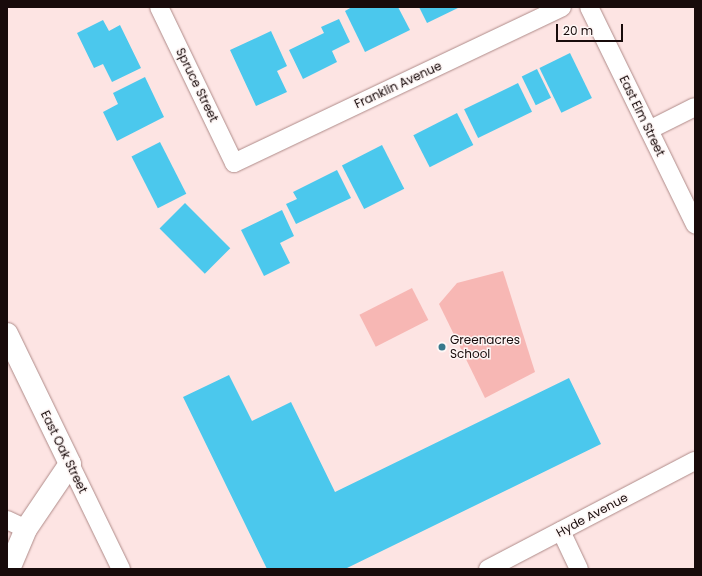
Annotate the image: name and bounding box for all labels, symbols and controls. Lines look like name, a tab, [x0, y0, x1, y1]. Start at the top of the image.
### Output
scale bar	[558, 16, 625, 42]
text: 20 m	[563, 22, 593, 39]
street label: Spruce Street	[173, 46, 221, 124]
street label: Franklin Avenue	[352, 59, 444, 111]
street label: East Elm Street	[616, 73, 668, 159]
place label: Greenacres School	[450, 333, 520, 361]
marker: Greenacres School	[437, 342, 447, 352]
street label: East Oak Street	[38, 408, 90, 496]
street label: Hyde Avenue	[554, 490, 630, 540]

